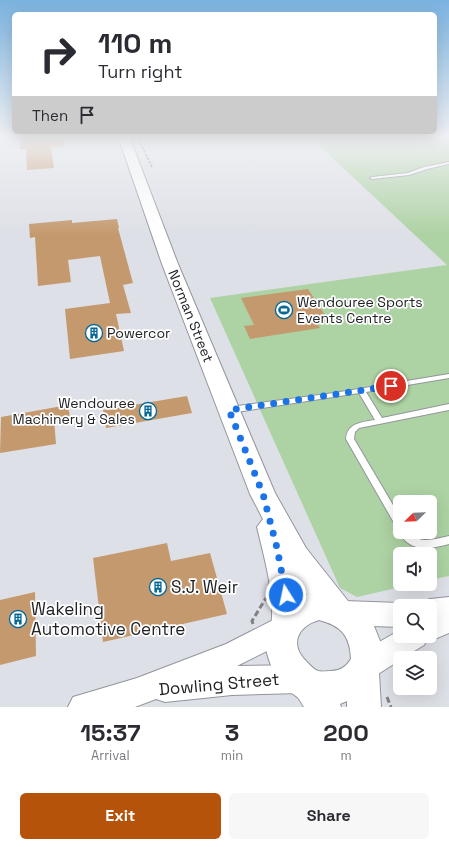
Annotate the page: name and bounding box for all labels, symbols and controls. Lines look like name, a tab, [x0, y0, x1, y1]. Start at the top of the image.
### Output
text: 110 m	[98, 25, 172, 61]
icon: right	[32, 28, 84, 80]
text: Turn right	[98, 60, 182, 83]
icon: arrive	[76, 104, 98, 126]
text: Then	[32, 106, 68, 125]
street label: Norman Street	[164, 267, 218, 365]
place label: Wendouree Sports Events Centre	[297, 293, 423, 327]
sports icon: Wendouree Sports Events Centre	[274, 300, 294, 320]
building icon: Powercor	[84, 323, 104, 343]
place label: Powercor	[107, 324, 170, 342]
pin	[374, 369, 408, 403]
icon: arrive	[380, 375, 402, 397]
place label: Wendouree Machinery & Sales	[13, 394, 135, 428]
building icon: Wendouree Machinery & Sales	[138, 401, 158, 421]
north arrow	[393, 495, 437, 539]
map controls	[393, 495, 437, 695]
button: sound	[393, 547, 437, 591]
position arrow	[265, 574, 307, 616]
place label: S.J. Weir	[171, 576, 238, 598]
building icon: S.J. Weir	[148, 577, 168, 597]
place label: Wakeling Automotive Centre	[31, 598, 185, 640]
button: search	[393, 599, 437, 643]
building icon: Wakeling Automotive Centre	[8, 609, 28, 629]
button: layers	[393, 651, 437, 695]
street label: Dowling Street	[158, 668, 281, 700]
text: 15:37	[80, 717, 141, 748]
text: 3	[225, 717, 239, 748]
text: 200	[323, 717, 369, 748]
text: Arrival	[91, 747, 130, 764]
text: min	[221, 747, 243, 764]
text: m	[340, 747, 352, 764]
button: Exit	[20, 793, 221, 839]
button: Share	[229, 793, 429, 839]

